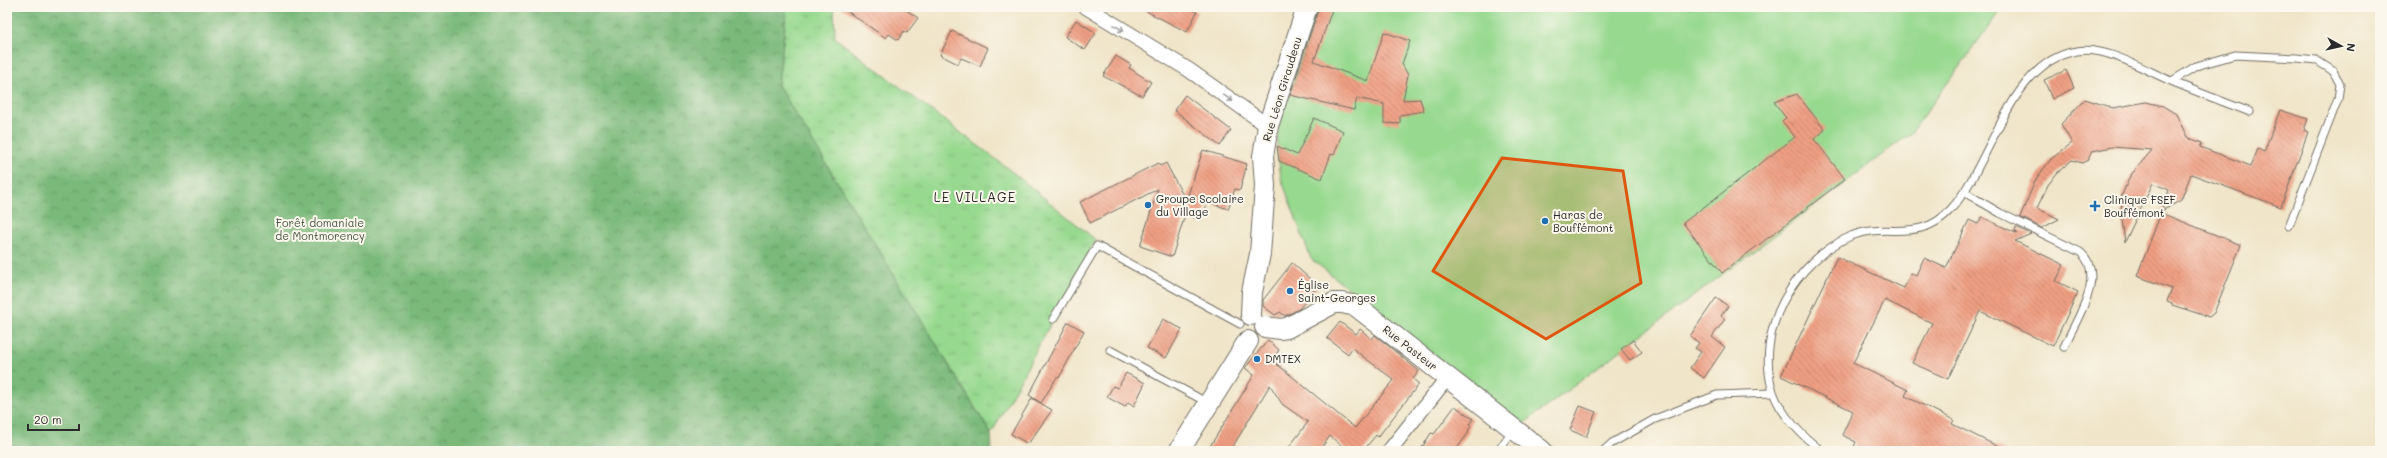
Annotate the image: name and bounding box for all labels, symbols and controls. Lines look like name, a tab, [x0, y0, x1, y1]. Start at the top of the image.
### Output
one-way arrow	[1113, 24, 1125, 32]
north arrow	[2321, 26, 2361, 66]
street label: Rue Léon Giraudeau	[1258, 35, 1305, 143]
text: N	[2343, 42, 2359, 53]
one-way arrow	[1222, 94, 1233, 102]
district label: LE VILLAGE	[934, 188, 1016, 205]
place label: Groupe Scolaire du Village	[1156, 191, 1244, 219]
place label: Clinique FSEF Bouffémont	[2104, 192, 2176, 220]
marker: Groupe Scolaire du Village	[1143, 200, 1153, 210]
marker: Clinique FSEF Bouffémont	[2089, 200, 2101, 212]
place label: Haras de Bouffémont	[1553, 207, 1614, 235]
park label: Forêt domaniale de Montmorency	[275, 215, 365, 243]
marker: Haras de Bouffémont	[1540, 216, 1550, 226]
place label: Église Saint-Georges	[1298, 277, 1376, 305]
marker: Église Saint-Georges	[1285, 286, 1295, 296]
street label: Rue Pasteur	[1380, 322, 1441, 374]
place label: DMTEX	[1265, 351, 1301, 366]
marker: DMTEX	[1252, 354, 1262, 364]
scale bar	[28, 406, 79, 432]
text: 20 m	[34, 411, 62, 427]

